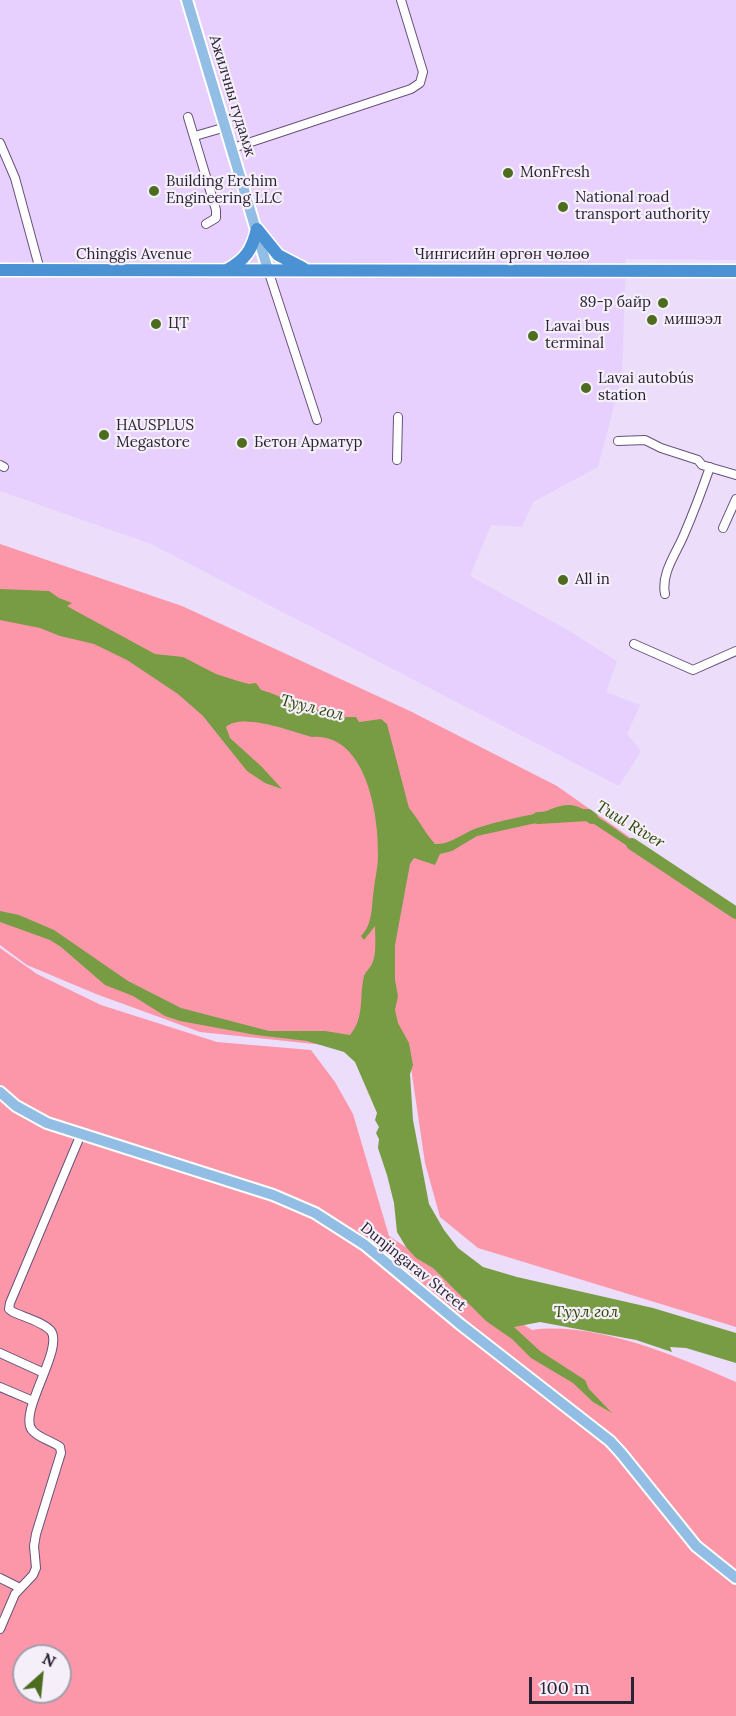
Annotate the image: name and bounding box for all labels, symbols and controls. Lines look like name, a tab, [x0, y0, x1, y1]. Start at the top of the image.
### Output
street label: Ажилчны гудамж	[205, 33, 259, 159]
place label: MonFresh	[520, 164, 590, 182]
marker: MonFresh	[501, 166, 515, 180]
place label: Building Erchim Engineering LLC	[166, 173, 282, 208]
marker: Building Erchim Engineering LLC	[147, 184, 161, 198]
place label: National road transport authority	[575, 189, 710, 224]
marker: National road transport authority	[556, 200, 570, 214]
street label: Chinggis Avenue	[76, 246, 192, 264]
street label: Чингисийн өргөн чөлөө	[414, 246, 590, 264]
place label: 89-р байр	[580, 294, 651, 312]
marker: 89-р байр	[656, 296, 670, 310]
place label: мишээл	[664, 311, 722, 329]
marker: мишээл	[645, 313, 659, 327]
place label: ЦТ	[168, 315, 189, 333]
marker: ЦТ	[149, 317, 163, 331]
place label: Lavai bus terminal	[545, 318, 610, 353]
marker: Lavai bus terminal	[526, 329, 540, 343]
place label: Lavai autobús station	[598, 370, 694, 405]
marker: Lavai autobús station	[579, 381, 593, 395]
place label: HAUSPLUS Megastore	[116, 417, 194, 452]
marker: HAUSPLUS Megastore	[97, 428, 111, 442]
place label: Бетон Арматур	[254, 434, 362, 452]
marker: Бетон Арматур	[235, 436, 249, 450]
place label: All in	[575, 571, 610, 589]
marker: All in	[556, 573, 570, 587]
water label: Туул гол	[278, 691, 346, 725]
water label: Tuul River	[592, 797, 668, 853]
street label: Dunjingarav Street	[357, 1219, 469, 1315]
water label: Туул гол	[554, 1302, 618, 1322]
north arrow	[12, 1644, 72, 1704]
text: N	[39, 1648, 59, 1671]
scale bar	[532, 1665, 637, 1703]
text: 100 m	[540, 1676, 590, 1699]

